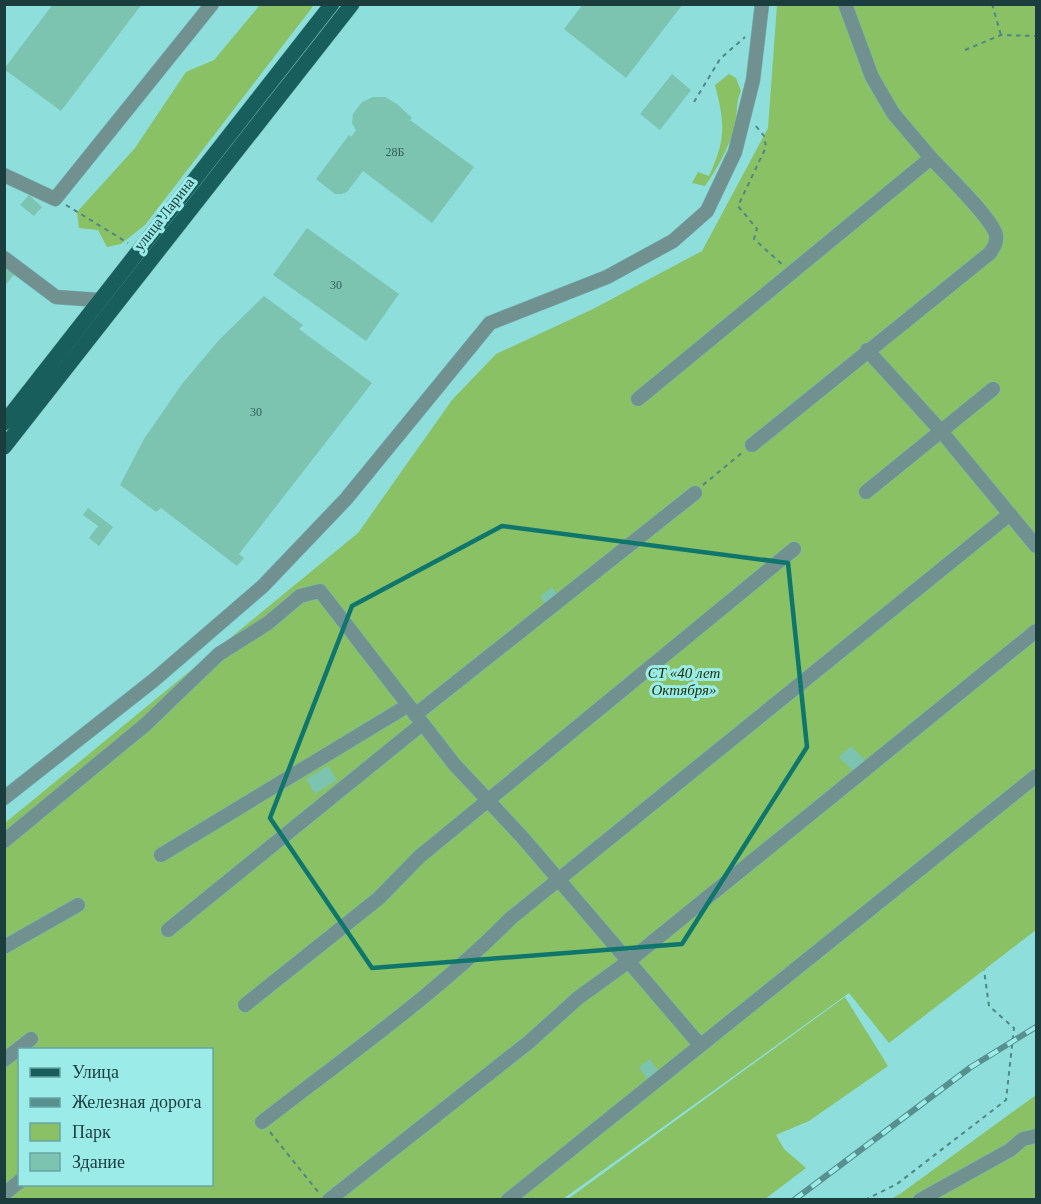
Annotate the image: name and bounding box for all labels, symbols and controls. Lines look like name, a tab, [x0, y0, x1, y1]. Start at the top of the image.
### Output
house number: 28Б	[386, 145, 405, 159]
street label: улица Ларина	[131, 174, 198, 254]
house number: 30	[330, 278, 342, 292]
house number: 30	[250, 405, 262, 419]
park label: СТ «40 лет Октября»	[648, 665, 720, 698]
legend	[18, 1048, 213, 1186]
text: Улица	[72, 1062, 119, 1082]
text: Железная дорога	[72, 1092, 201, 1112]
text: Парк	[72, 1122, 111, 1142]
text: Здание	[72, 1152, 125, 1172]

